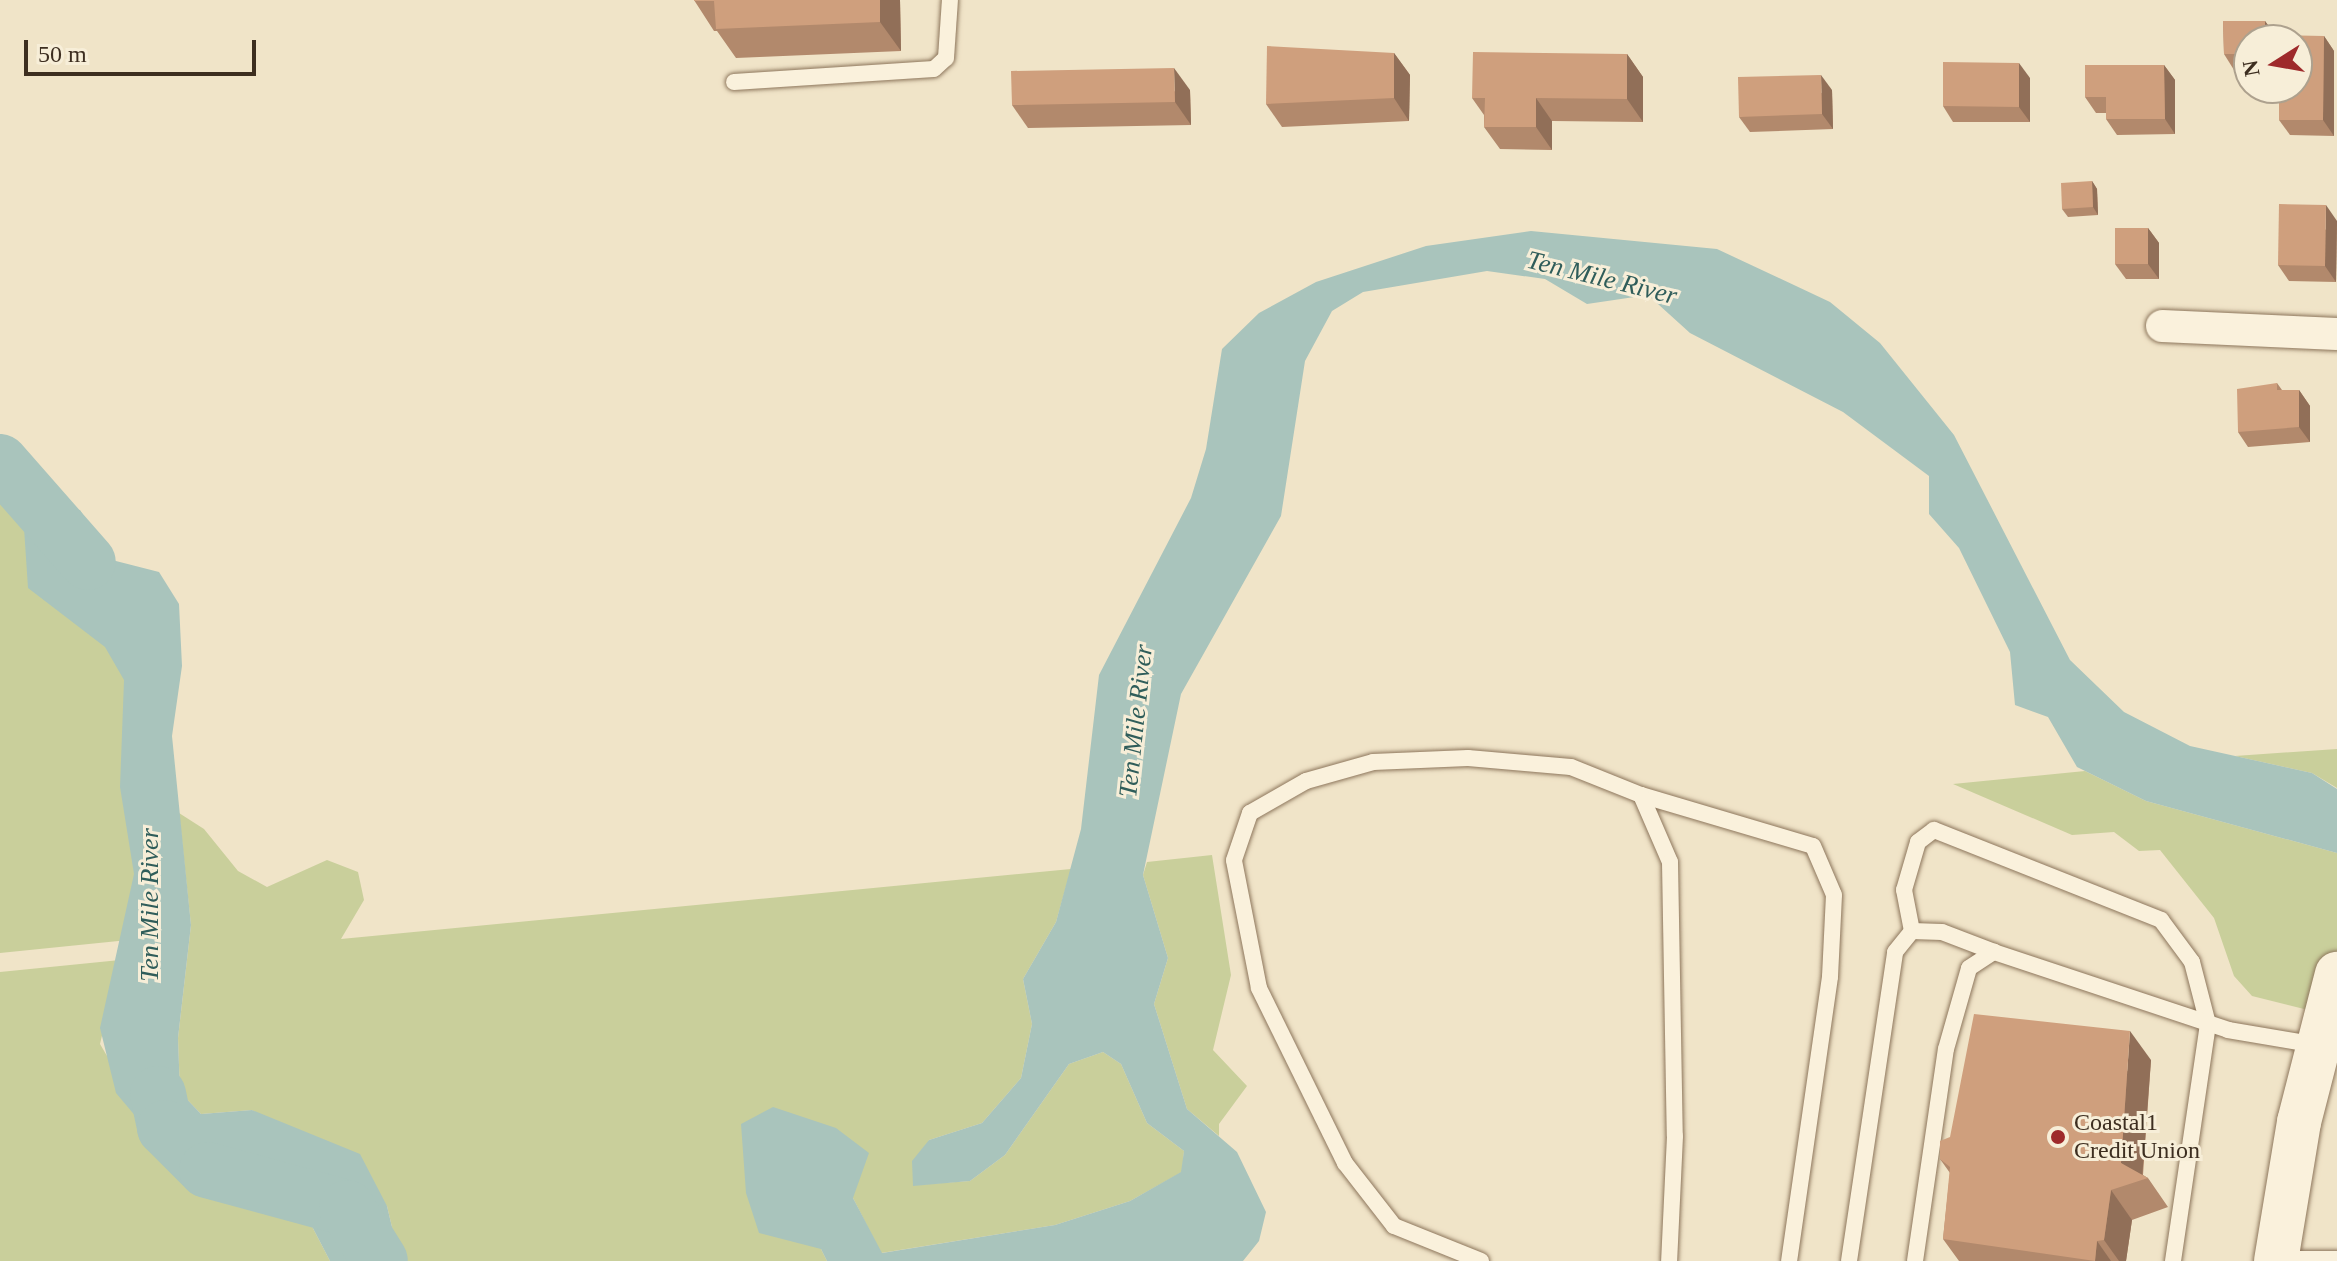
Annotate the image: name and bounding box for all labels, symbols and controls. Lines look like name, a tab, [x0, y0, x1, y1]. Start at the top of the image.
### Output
scale bar	[28, 24, 260, 74]
north arrow	[2233, 24, 2313, 104]
text: 50 m	[38, 41, 87, 67]
text: N	[2237, 58, 2265, 78]
water label: Ten Mile River	[1524, 244, 1680, 312]
water label: Ten Mile River	[1112, 643, 1160, 799]
water label: Ten Mile River	[134, 828, 166, 982]
place label: Coastal1 Credit Union	[2074, 1109, 2200, 1165]
marker: Coastal1 Credit Union	[2049, 1128, 2067, 1146]

